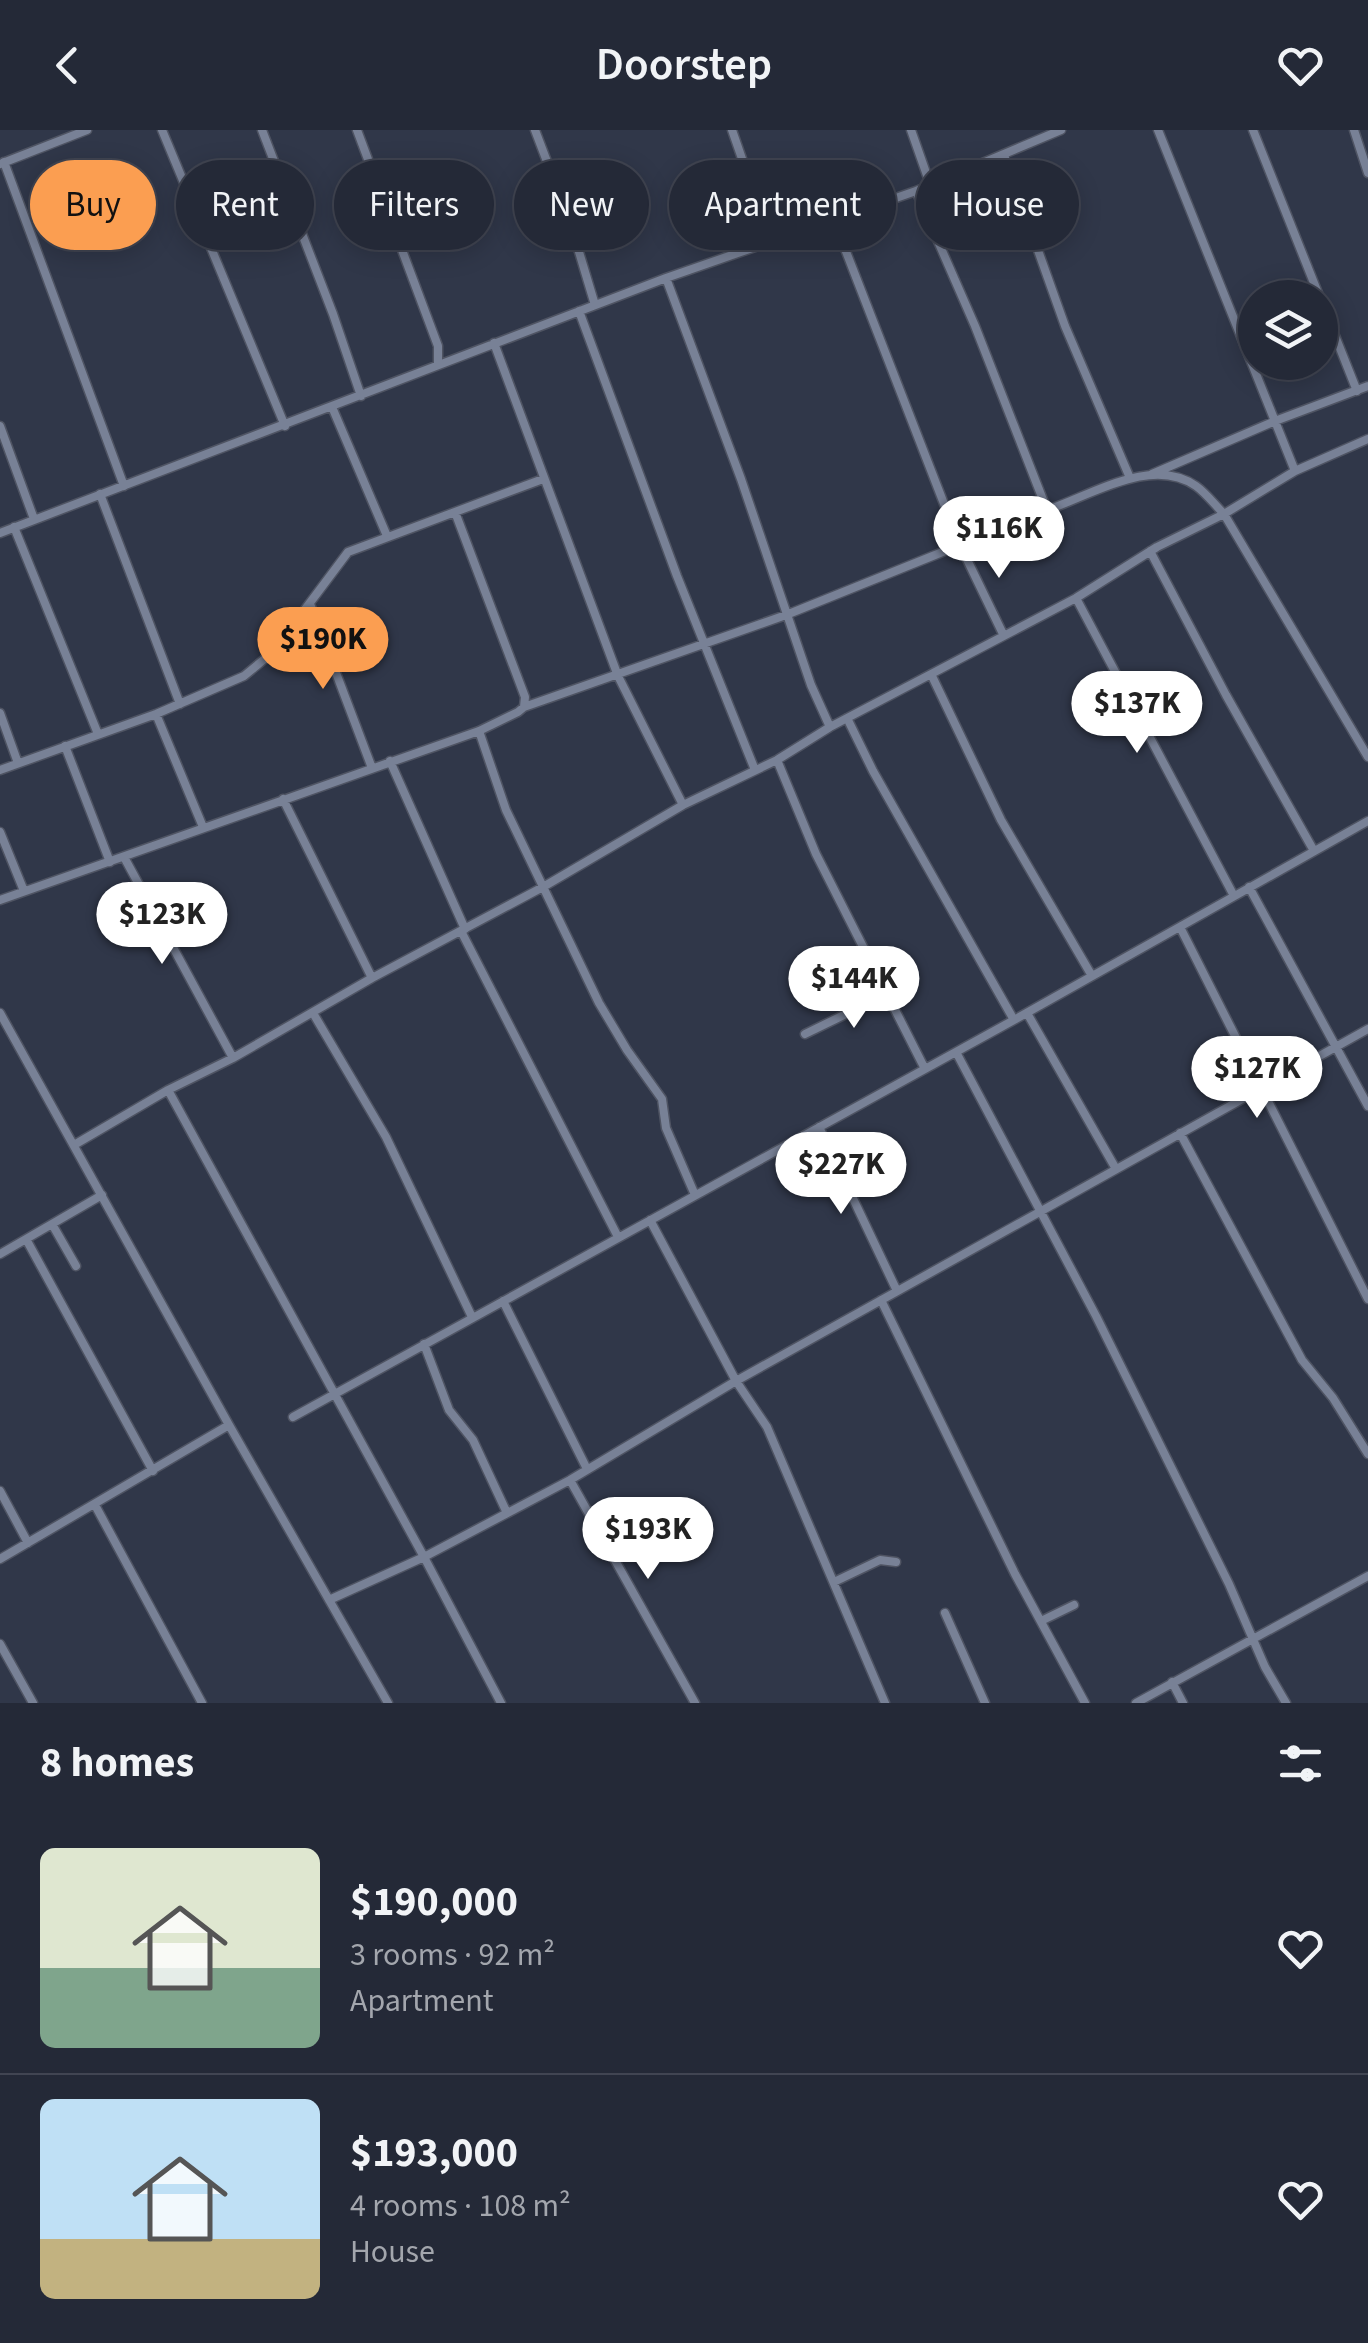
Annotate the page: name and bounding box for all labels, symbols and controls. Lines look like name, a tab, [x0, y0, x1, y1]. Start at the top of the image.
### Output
text: Doorstep	[596, 33, 772, 97]
icon: back	[40, 38, 95, 93]
icon: heart	[1273, 38, 1328, 93]
chip: Buy	[30, 160, 156, 250]
chip: Rent	[176, 160, 314, 250]
chip: Filters	[334, 160, 494, 250]
chip: New	[514, 160, 649, 250]
chip: Apartment	[669, 160, 896, 250]
chip: House	[916, 160, 1079, 250]
map controls	[1238, 280, 1338, 380]
button: layers	[1238, 280, 1338, 380]
pin: $116K	[929, 496, 1069, 581]
text: $116K	[955, 505, 1043, 551]
pin: $190K	[253, 607, 393, 692]
text: $190K	[279, 616, 367, 662]
pin: $137K	[1067, 671, 1207, 756]
text: $137K	[1093, 680, 1181, 726]
pin: $123K	[92, 882, 232, 967]
text: $123K	[118, 891, 206, 937]
pin: $144K	[784, 946, 924, 1031]
text: $144K	[810, 955, 898, 1001]
pin: $127K	[1187, 1036, 1327, 1121]
text: $127K	[1213, 1045, 1301, 1091]
pin: $227K	[771, 1132, 911, 1217]
text: $227K	[797, 1141, 885, 1187]
pin: $193K	[578, 1497, 718, 1582]
text: $193K	[604, 1506, 692, 1552]
text: 8 homes	[40, 1733, 194, 1793]
icon: filters	[1273, 1736, 1328, 1791]
text: $190,000	[350, 1872, 518, 1932]
icon: home	[120, 1888, 240, 2008]
icon: heart	[1273, 1921, 1328, 1976]
text: 3 rooms · 92 m²	[350, 1932, 555, 1978]
text: Apartment	[350, 1978, 493, 2024]
text: $193,000	[350, 2123, 518, 2183]
icon: home	[120, 2139, 240, 2259]
icon: heart	[1273, 2172, 1328, 2227]
text: 4 rooms · 108 m²	[350, 2183, 571, 2229]
text: House	[350, 2229, 435, 2275]

